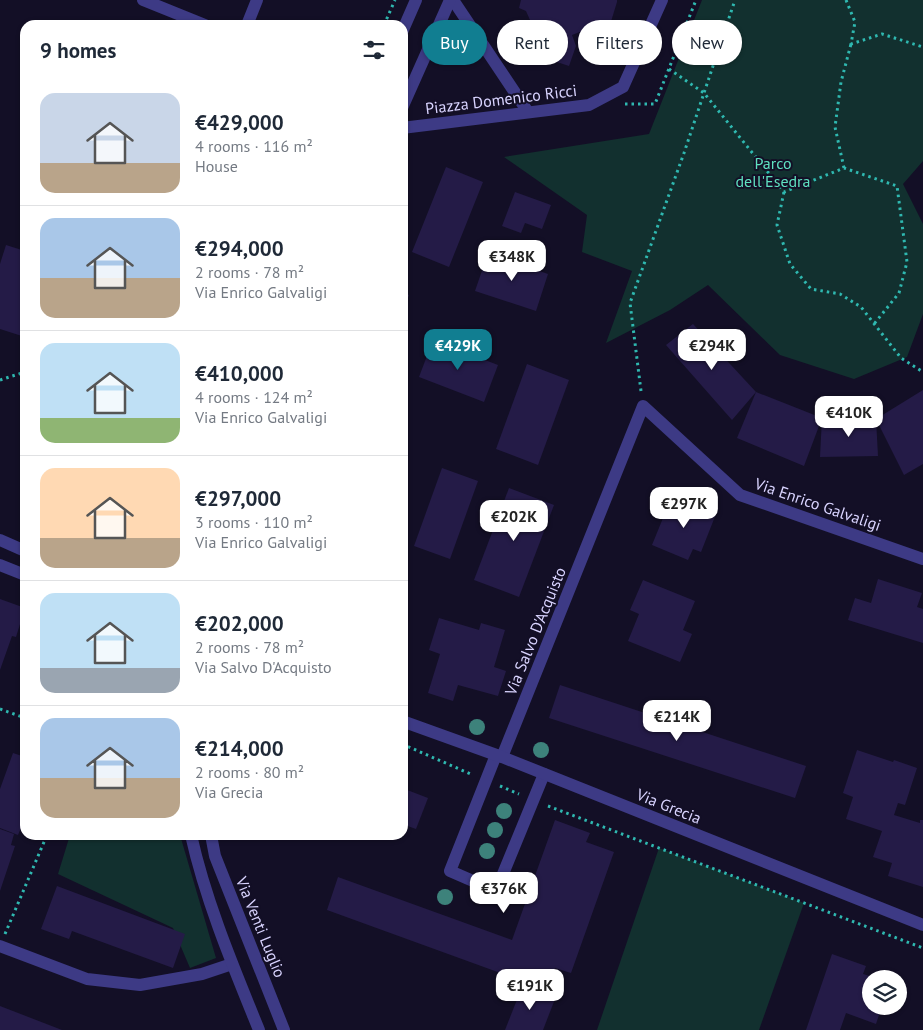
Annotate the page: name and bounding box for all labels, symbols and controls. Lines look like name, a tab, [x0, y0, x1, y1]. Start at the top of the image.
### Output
chip: Buy	[422, 20, 487, 65]
chip: Rent	[497, 20, 568, 65]
chip: Filters	[578, 20, 662, 65]
chip: New	[672, 20, 742, 65]
icon: filters	[360, 36, 388, 64]
text: 9 homes	[40, 37, 116, 64]
street label: Piazza Domenico Ricci	[424, 80, 578, 118]
text: €429,000	[195, 109, 284, 136]
icon: home	[80, 113, 140, 173]
text: 4 rooms · 116 m²	[195, 136, 313, 156]
park label: Parco dell'Esedra	[736, 153, 811, 191]
text: House	[195, 156, 238, 176]
text: €294,000	[195, 235, 284, 262]
icon: home	[80, 238, 140, 298]
pin: €348K	[477, 240, 547, 282]
text: €348K	[489, 246, 535, 266]
text: 2 rooms · 78 m²	[195, 262, 304, 282]
text: Via Enrico Galvaligi	[195, 282, 327, 302]
pin: €429K	[423, 328, 493, 371]
pin: €294K	[677, 328, 747, 371]
text: €429K	[435, 335, 481, 355]
text: €294K	[689, 335, 735, 355]
text: €410,000	[195, 360, 284, 387]
icon: home	[80, 363, 140, 423]
text: 4 rooms · 124 m²	[195, 387, 313, 407]
pin: €410K	[814, 396, 884, 438]
text: €410K	[826, 402, 872, 422]
text: Via Enrico Galvaligi	[195, 407, 327, 427]
street label: Via Enrico Galvaligi	[751, 473, 884, 535]
text: €297,000	[195, 485, 281, 512]
pin: €297K	[649, 486, 719, 529]
icon: home	[80, 488, 140, 548]
text: €297K	[661, 493, 707, 513]
pin: €202K	[479, 500, 549, 542]
text: €202K	[491, 506, 537, 526]
text: 3 rooms · 110 m²	[195, 512, 313, 532]
text: Via Enrico Galvaligi	[195, 532, 327, 552]
street label: Via Salvo D'Acquisto	[500, 564, 570, 699]
text: €202,000	[195, 610, 284, 637]
icon: home	[80, 613, 140, 673]
text: 2 rooms · 78 m²	[195, 637, 304, 657]
text: Via Salvo D'Acquisto	[195, 657, 332, 677]
pin: €214K	[642, 700, 712, 742]
text: €214K	[654, 706, 700, 726]
text: €214,000	[195, 735, 284, 762]
icon: home	[80, 738, 140, 798]
text: 2 rooms · 80 m²	[195, 762, 304, 782]
text: Via Grecia	[195, 782, 263, 802]
street label: Via Grecia	[633, 784, 704, 828]
pin: €376K	[469, 872, 539, 914]
street label: Via Venti Luglio	[231, 873, 290, 980]
text: €376K	[481, 878, 527, 898]
pin: €191K	[495, 968, 565, 1011]
map controls	[862, 970, 907, 1015]
button: layers	[862, 970, 907, 1015]
text: €191K	[507, 975, 553, 995]

